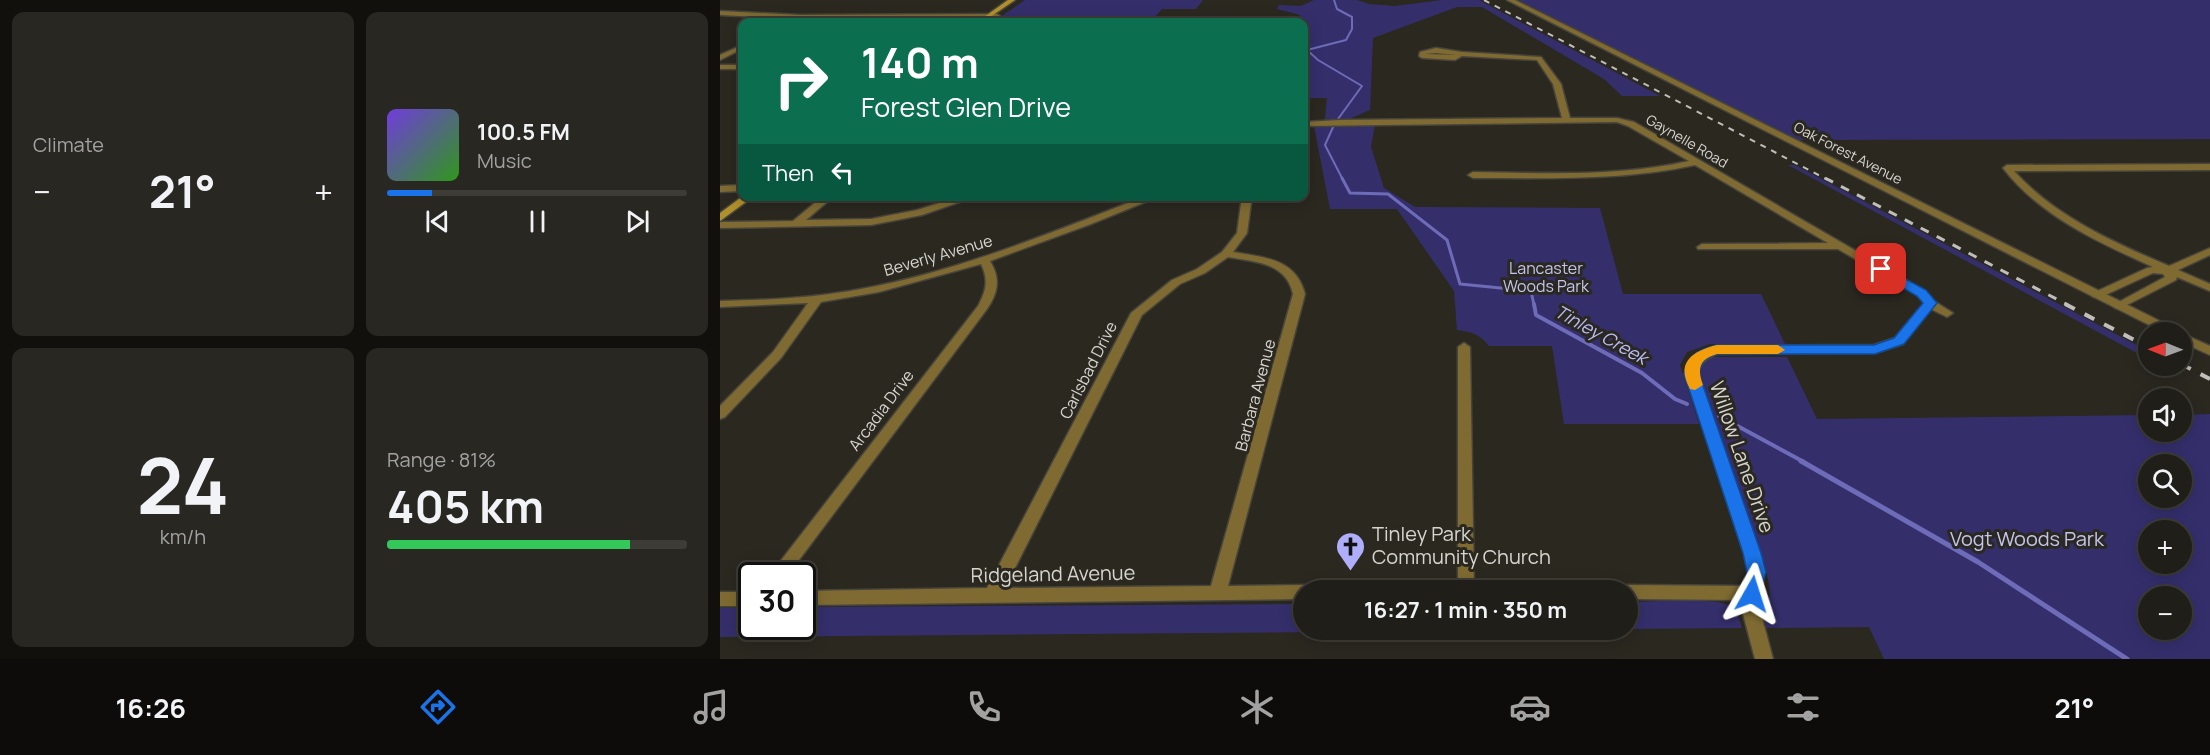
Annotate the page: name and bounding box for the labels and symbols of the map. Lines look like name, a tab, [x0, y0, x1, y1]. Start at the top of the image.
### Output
street label: Gaynelle Road	[1643, 109, 1732, 172]
street label: Oak Forest Avenue	[1791, 117, 1906, 188]
street label: Beverly Avenue	[881, 229, 995, 281]
pin	[1855, 243, 1906, 294]
park label: Lancaster Woods Park	[1503, 257, 1590, 297]
water label: Tinley Creek	[1551, 299, 1655, 371]
street label: Carlsbad Drive	[1054, 317, 1122, 423]
north arrow	[2138, 322, 2192, 376]
street label: Barbara Avenue	[1229, 337, 1281, 453]
street label: Arcadia Drive	[843, 365, 919, 455]
street label: Willow Lane Drive	[1704, 377, 1781, 536]
place label: Tinley Park Community Church	[1372, 520, 1551, 570]
park label: Vogt Woods Park	[1950, 525, 2105, 552]
church icon: Tinley Park Community Church	[1335, 530, 1367, 572]
street label: Ridgeland Avenue	[970, 559, 1136, 588]
speed limit sign: 30	[738, 562, 816, 640]
position arrow	[1720, 562, 1784, 626]

